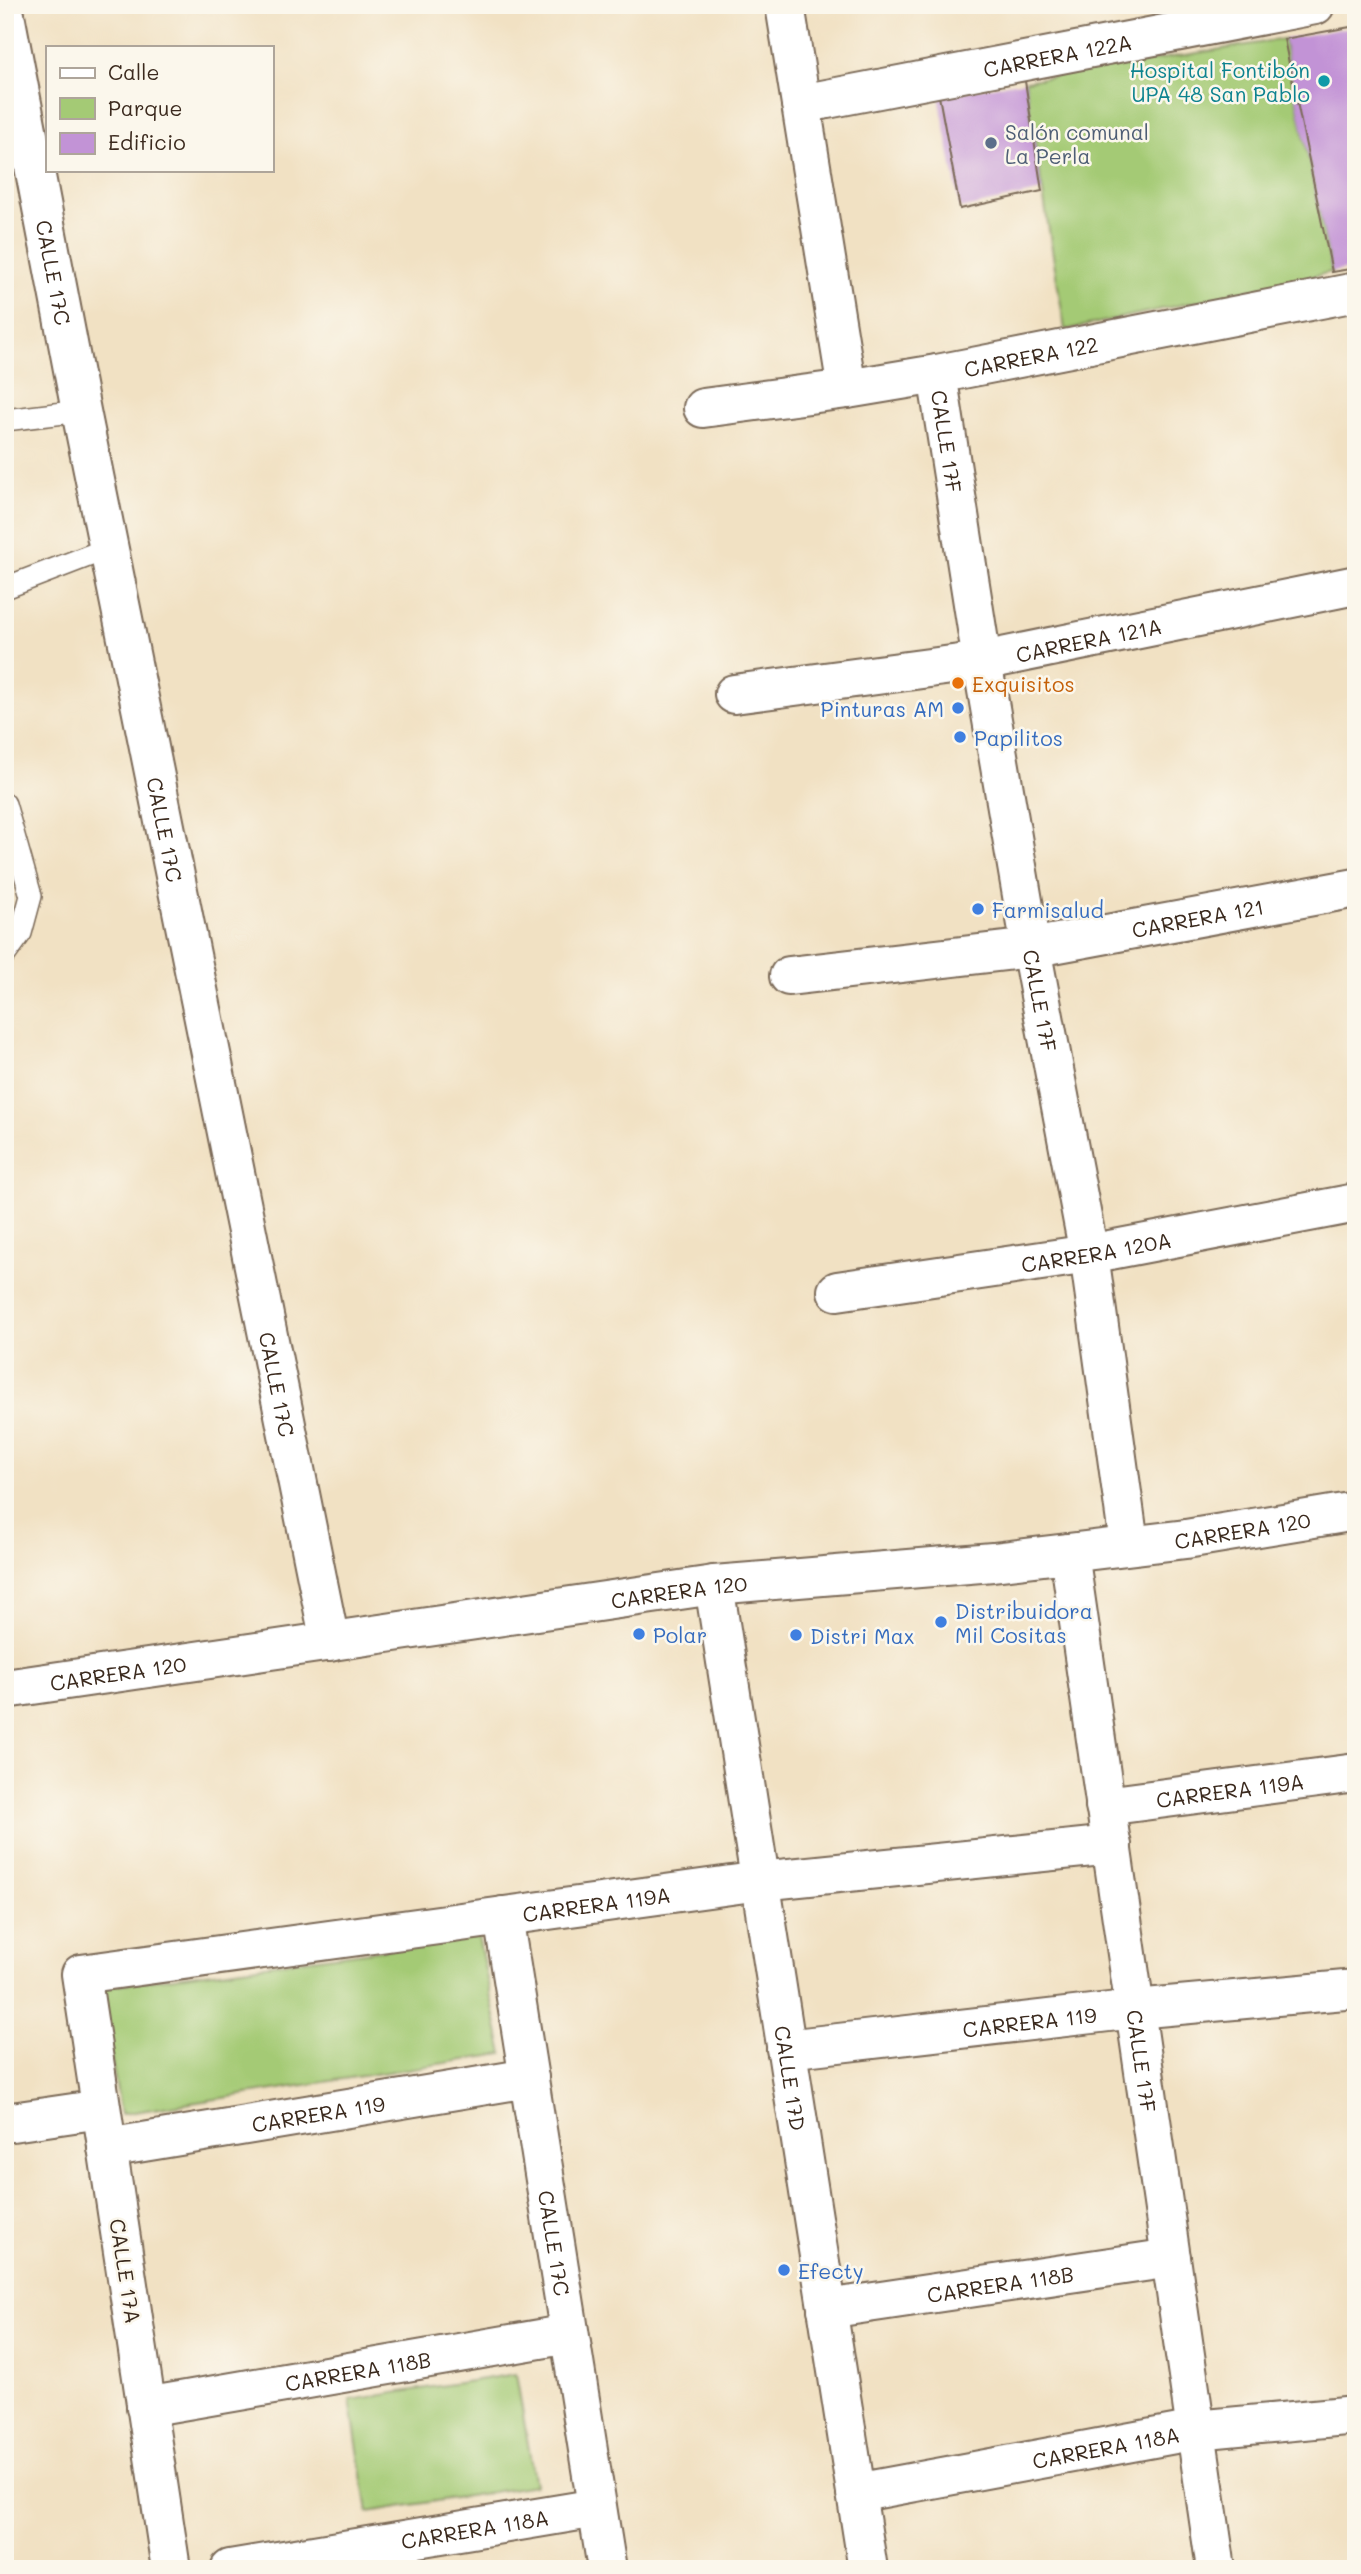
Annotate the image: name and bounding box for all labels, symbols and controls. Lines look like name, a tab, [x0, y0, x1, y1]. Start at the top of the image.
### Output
street label: CARRERA 122A	[981, 27, 1134, 82]
legend	[46, 46, 273, 172]
place label: Hospital Fontibón UPA 48 San Pablo	[1130, 56, 1310, 107]
text: Calle	[108, 58, 160, 85]
marker: Hospital Fontibón UPA 48 San Pablo	[1316, 73, 1332, 89]
text: Parque	[108, 94, 182, 121]
place label: Salón comunal La Perla	[1005, 118, 1149, 169]
text: Edificio	[108, 128, 186, 155]
marker: Salón comunal La Perla	[983, 135, 999, 151]
street label: CALLE 17C	[31, 217, 78, 327]
street label: CARRERA 122	[961, 329, 1100, 382]
street label: CALLE 17F	[926, 388, 969, 495]
street label: CARRERA 121A	[1013, 611, 1164, 667]
place label: Exquisitos	[972, 670, 1075, 697]
marker: Exquisitos	[950, 675, 966, 691]
place label: Pinturas AM	[821, 695, 944, 722]
marker: Pinturas AM	[950, 700, 966, 716]
place label: Papilitos	[974, 724, 1063, 751]
marker: Papilitos	[952, 729, 968, 745]
street label: CALLE 17C	[142, 774, 189, 884]
street label: CARRERA 121	[1129, 892, 1266, 943]
place label: Farmisalud	[992, 896, 1104, 923]
marker: Farmisalud	[970, 901, 986, 917]
street label: CALLE 17F	[1018, 947, 1064, 1054]
street label: CARRERA 120A	[1019, 1225, 1173, 1277]
street label: CALLE 17C	[254, 1329, 302, 1439]
street label: CARRERA 120	[1173, 1505, 1312, 1554]
street label: CARRERA 120	[609, 1569, 748, 1613]
place label: Distribuidora Mil Cositas	[955, 1597, 1093, 1648]
marker: Distribuidora Mil Cositas	[933, 1614, 949, 1630]
place label: Polar	[653, 1621, 707, 1648]
place label: Distri Max	[810, 1622, 915, 1649]
marker: Polar	[631, 1626, 647, 1642]
marker: Distri Max	[788, 1627, 804, 1643]
street label: CARRERA 120	[48, 1649, 188, 1696]
street label: CARRERA 119A	[1154, 1766, 1306, 1813]
street label: CARRERA 119A	[521, 1880, 672, 1927]
street label: CARRERA 119	[961, 2000, 1098, 2042]
street label: CALLE 17F	[1122, 2008, 1163, 2114]
street label: CALLE 17D	[770, 2024, 813, 2132]
street label: CARRERA 119	[250, 2089, 387, 2137]
street label: CALLE 17C	[533, 2188, 577, 2298]
street label: CALLE 17A	[104, 2217, 148, 2325]
place label: Efecty	[798, 2257, 864, 2284]
street label: CARRERA 118B	[925, 2259, 1075, 2308]
marker: Efecty	[776, 2262, 792, 2278]
street label: CARRERA 118B	[283, 2345, 433, 2396]
street label: CARRERA 118A	[1030, 2420, 1182, 2474]
street label: CARRERA 118A	[399, 2503, 551, 2554]

